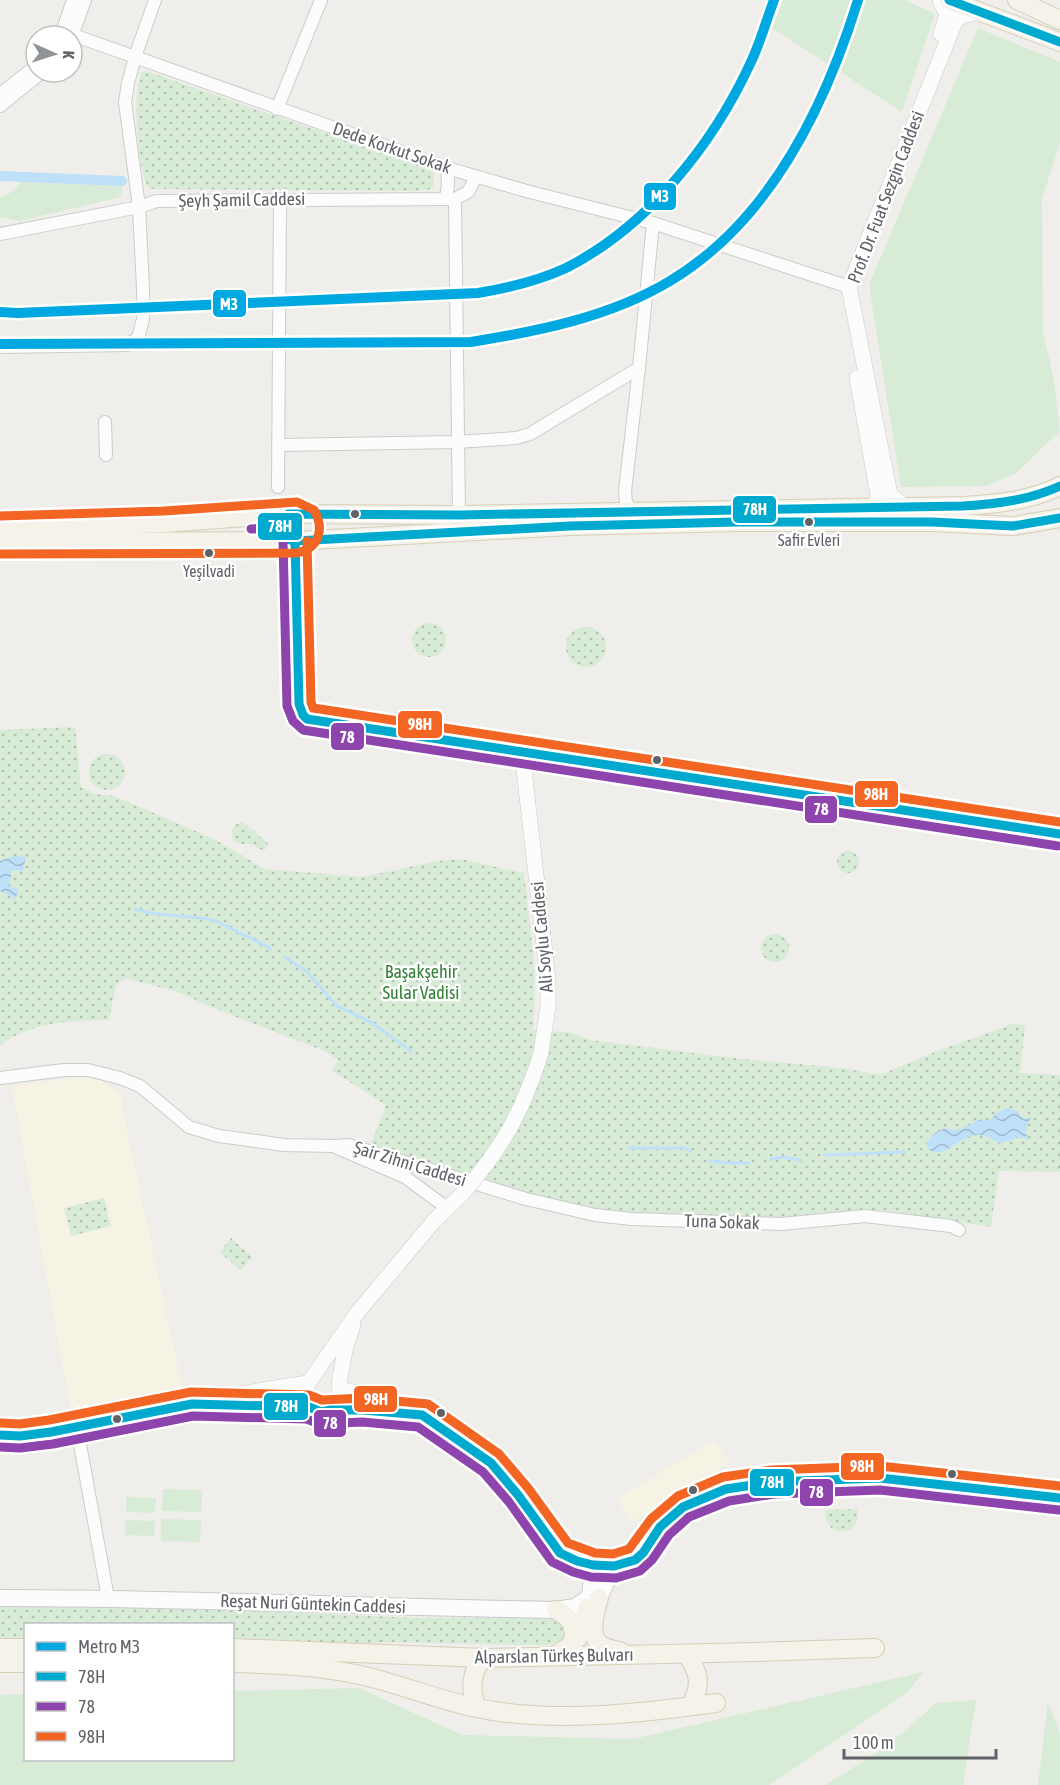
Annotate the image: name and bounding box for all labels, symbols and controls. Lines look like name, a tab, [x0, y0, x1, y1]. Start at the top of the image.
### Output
north arrow	[24, 24, 84, 84]
text: K	[60, 50, 78, 59]
street label: Prof. Dr. Fuat Sezgin Caddesi	[843, 108, 928, 286]
street label: Dede Korkut Sokak	[330, 117, 454, 178]
line badge: M3	[643, 182, 677, 211]
text: M3	[651, 187, 669, 205]
street label: Şeyh Şamil Caddesi	[178, 188, 305, 211]
line badge: M3	[212, 289, 247, 318]
text: M3	[220, 295, 238, 313]
line badge: 78H	[732, 495, 777, 524]
text: 78H	[743, 500, 767, 518]
unlabelled marker	[349, 508, 361, 520]
line badge: 78H	[257, 512, 303, 541]
marker: Safir Evleri	[803, 516, 815, 528]
text: 78H	[268, 517, 292, 535]
place label: Safir Evleri	[778, 531, 840, 549]
marker: Yeşilvadi	[203, 547, 215, 559]
place label: Yeşilvadi	[183, 562, 235, 581]
line badge: 98H	[397, 710, 443, 739]
text: 98H	[408, 715, 432, 733]
line badge: 78	[330, 722, 365, 751]
text: 78	[339, 728, 355, 746]
unlabelled marker	[651, 754, 663, 766]
line badge: 98H	[854, 780, 899, 808]
text: 98H	[864, 785, 888, 803]
line badge: 78	[804, 795, 838, 824]
text: 78	[813, 800, 829, 818]
street label: Ali Soylu Caddesi	[526, 881, 557, 994]
park label: Başakşehir Sular Vadisi	[383, 961, 460, 1003]
street label: Şair Zihni Caddesi	[351, 1136, 469, 1191]
street label: Tuna Sokak	[684, 1210, 760, 1233]
line badge: 98H	[353, 1385, 398, 1413]
text: 98H	[364, 1390, 388, 1408]
line badge: 78H	[263, 1392, 309, 1421]
text: 78H	[274, 1397, 298, 1415]
unlabelled marker	[435, 1407, 447, 1419]
line badge: 78	[313, 1409, 347, 1438]
unlabelled marker	[111, 1413, 123, 1425]
text: 78	[322, 1414, 338, 1432]
line badge: 98H	[840, 1452, 885, 1481]
text: 98H	[850, 1457, 874, 1475]
line badge: 78H	[749, 1468, 795, 1497]
unlabelled marker	[946, 1468, 958, 1480]
text: 78H	[760, 1473, 784, 1491]
line badge: 78	[799, 1478, 834, 1507]
text: 78	[808, 1483, 824, 1501]
unlabelled marker	[687, 1484, 699, 1496]
street label: Reşat Nuri Güntekin Caddesi	[220, 1590, 406, 1617]
legend	[24, 1623, 234, 1761]
text: Metro M3	[78, 1636, 140, 1657]
street label: Alparslan Türkeş Bulvarı	[474, 1644, 634, 1667]
text: 78H	[78, 1666, 105, 1687]
text: 78	[78, 1696, 95, 1717]
scale bar	[844, 1722, 996, 1760]
text: 98H	[78, 1726, 105, 1747]
text: 100 m	[853, 1732, 894, 1753]

